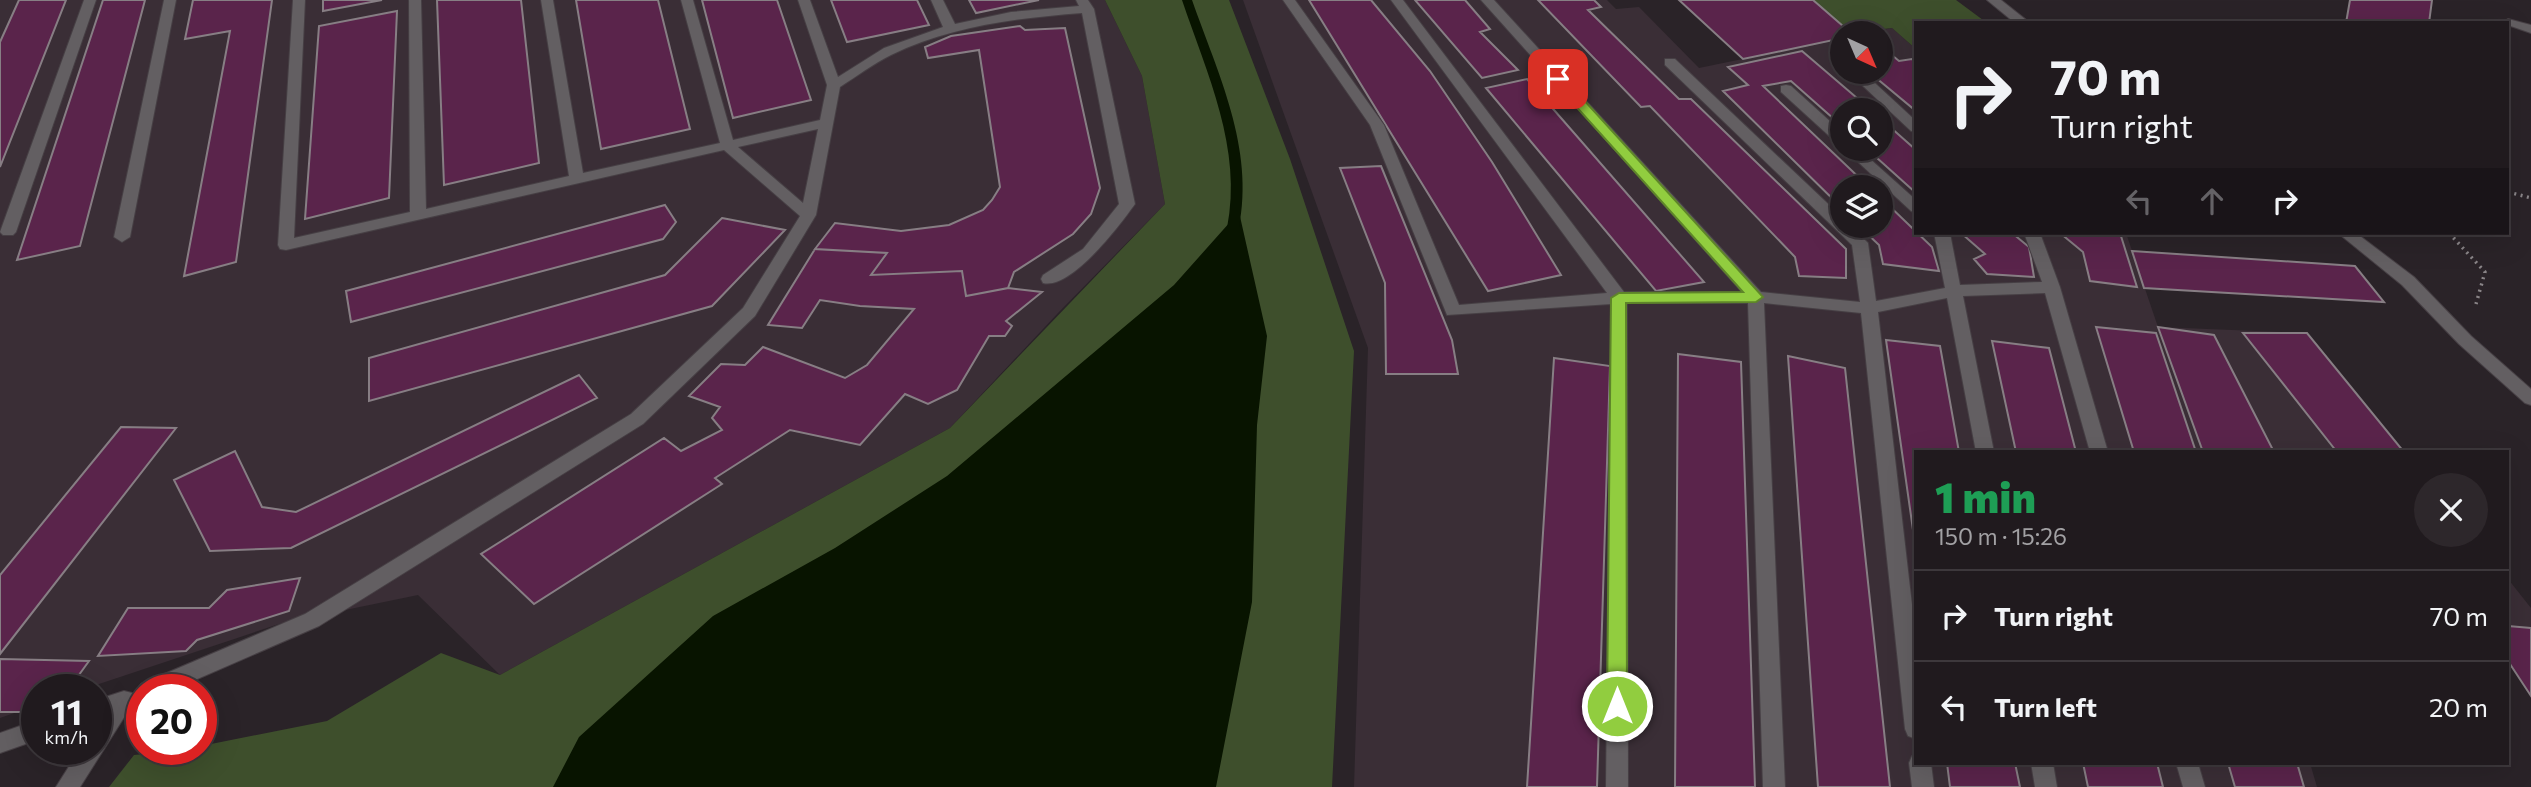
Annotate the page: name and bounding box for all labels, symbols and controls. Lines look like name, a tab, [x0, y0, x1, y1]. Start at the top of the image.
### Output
north arrow	[1830, 21, 1894, 84]
map controls	[1830, 21, 1893, 238]
text: 70 m	[2050, 45, 2161, 105]
pin	[1528, 49, 1588, 109]
icon: right	[1935, 49, 2026, 140]
icon: arrive	[1539, 60, 1577, 98]
button: search	[1830, 98, 1893, 161]
text: Turn right	[2050, 105, 2193, 145]
button: layers	[1830, 175, 1893, 238]
icon: left	[2120, 182, 2158, 220]
icon: ahead	[2193, 182, 2231, 220]
icon: right	[2266, 182, 2304, 220]
text: 1 min	[1935, 470, 2036, 522]
button: close	[2414, 473, 2488, 547]
text: 150 m · 15:26	[1935, 522, 2067, 550]
icon: right	[1935, 597, 1973, 635]
text: Turn right	[1994, 600, 2113, 631]
text: 70 m	[2430, 600, 2488, 631]
position arrow	[1580, 669, 1654, 743]
speed limit sign: 20	[126, 674, 217, 765]
icon: left	[1935, 688, 1973, 726]
text: 11	[51, 689, 82, 732]
text: Turn left	[1994, 691, 2097, 722]
text: 20 m	[2429, 691, 2488, 722]
text: km/h	[45, 726, 88, 748]

